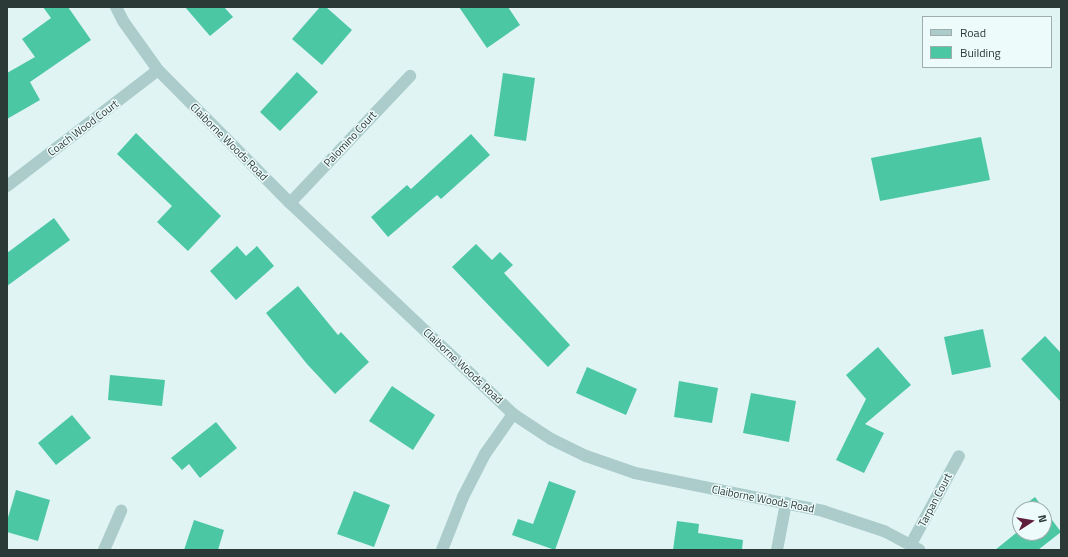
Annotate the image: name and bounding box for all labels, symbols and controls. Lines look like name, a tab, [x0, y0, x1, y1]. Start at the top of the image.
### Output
legend	[922, 16, 1052, 68]
text: Road	[960, 23, 986, 42]
text: Building	[960, 43, 1001, 62]
street label: Coach Wood Court	[45, 97, 121, 159]
street label: Claiborne Woods Road	[188, 101, 270, 183]
street label: Palomino Court	[321, 108, 379, 170]
street label: Claiborne Woods Road	[420, 326, 506, 406]
street label: Tarpan Court	[915, 471, 955, 529]
street label: Claiborne Woods Road	[711, 483, 815, 515]
north arrow	[1012, 501, 1052, 541]
text: N	[1034, 513, 1051, 524]

